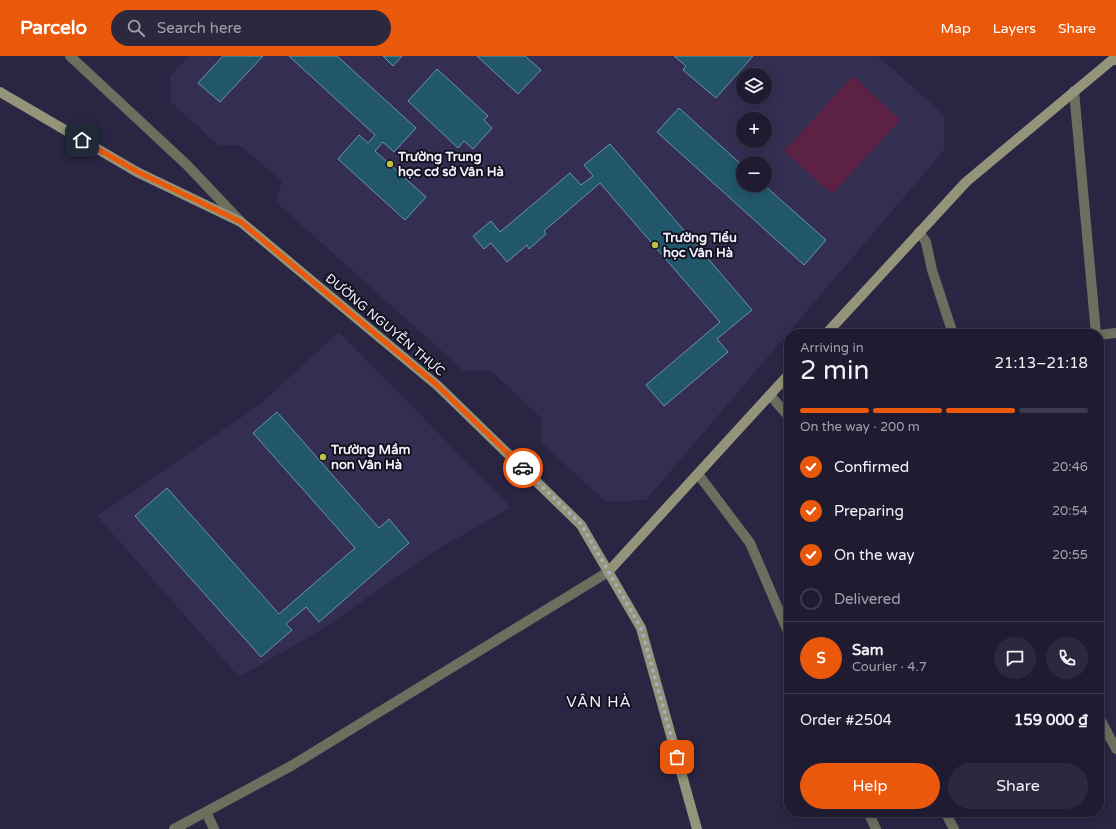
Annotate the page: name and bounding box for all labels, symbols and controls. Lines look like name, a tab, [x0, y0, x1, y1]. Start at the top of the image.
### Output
search box	[111, 10, 391, 46]
text: Parcelo	[20, 17, 87, 39]
icon: search	[125, 17, 147, 39]
text: Search here	[157, 19, 241, 37]
text: Map	[941, 20, 971, 37]
text: Layers	[993, 20, 1036, 37]
text: Share	[1058, 20, 1096, 37]
map controls	[736, 68, 772, 192]
button: layers	[736, 68, 772, 104]
button: +	[736, 112, 772, 148]
pin	[65, 123, 99, 157]
icon: home	[71, 129, 93, 151]
place label: Trường Trung học cơ sở Vân Hà	[397, 149, 504, 180]
button: −	[736, 156, 772, 192]
marker: Trường Trung học cơ sở Vân Hà	[385, 159, 395, 169]
place label: Trường Tiểu học Vân Hà	[662, 230, 737, 261]
marker: Trường Tiểu học Vân Hà	[650, 240, 660, 250]
street label: ĐƯỜNG NGUYỄN THỰC	[322, 270, 449, 380]
text: Arriving in	[800, 340, 864, 356]
text: 21:13–21:18	[995, 354, 1088, 372]
text: 2 min	[800, 355, 869, 386]
text: On the way · 200 m	[800, 419, 920, 435]
place label: Trường Mầm non Vân Hà	[330, 442, 410, 473]
courier	[503, 448, 543, 488]
marker: Trường Mầm non Vân Hà	[318, 452, 328, 462]
icon: check	[800, 456, 822, 478]
icon: car	[512, 457, 534, 479]
text: Confirmed	[834, 458, 909, 476]
text: 20:46	[1052, 459, 1088, 475]
icon: check	[800, 500, 822, 522]
text: Preparing	[834, 502, 904, 520]
text: 20:54	[1052, 503, 1088, 519]
icon: check	[800, 544, 822, 566]
text: On the way	[834, 546, 914, 564]
text: 20:55	[1052, 547, 1088, 563]
text: Delivered	[834, 590, 901, 608]
button: chat	[994, 637, 1036, 679]
button: phone	[1046, 637, 1088, 679]
text: Sam	[852, 641, 883, 659]
text: S	[816, 649, 826, 667]
text: Courier · 4.7	[852, 659, 927, 675]
district label: VÂN HÀ	[566, 693, 632, 711]
text: Order #2504	[800, 711, 892, 729]
text: 159 000 ₫	[1014, 711, 1088, 729]
pin	[660, 740, 694, 774]
icon: bag	[666, 746, 688, 768]
button: Help	[800, 763, 940, 809]
button: Share	[948, 763, 1088, 809]

